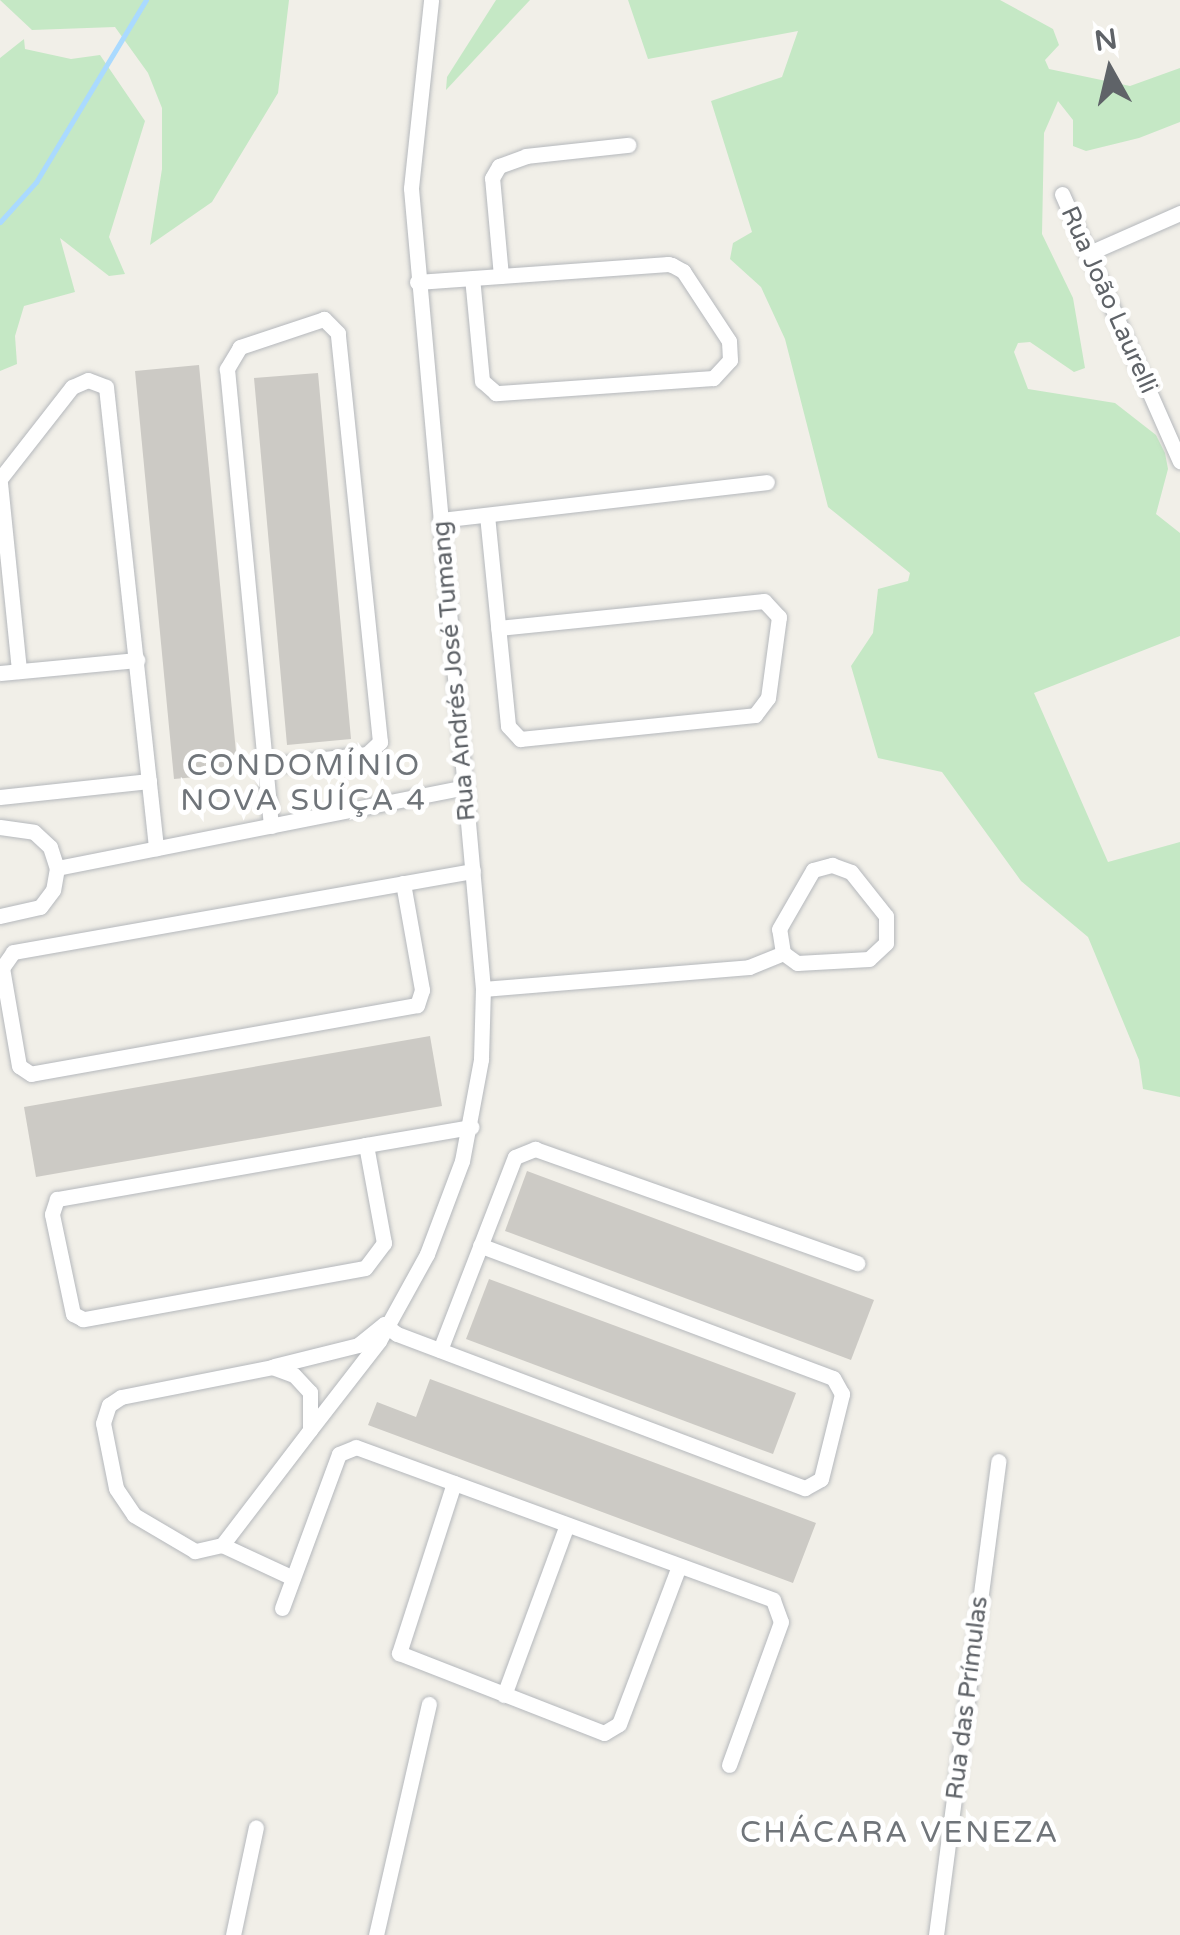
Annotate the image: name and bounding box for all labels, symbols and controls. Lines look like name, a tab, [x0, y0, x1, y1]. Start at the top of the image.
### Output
north arrow	[1060, 20, 1160, 120]
text: N	[1092, 22, 1119, 59]
street label: Rua João Laurelli	[1054, 202, 1164, 398]
street label: Rua Andrés José Tumang	[426, 520, 482, 822]
district label: CONDOMÍNIO NOVA SUÍÇA 4	[180, 748, 428, 818]
street label: Rua das Prímulas	[940, 1595, 994, 1801]
district label: CHÁCARA VENEZA	[740, 1815, 1060, 1851]

